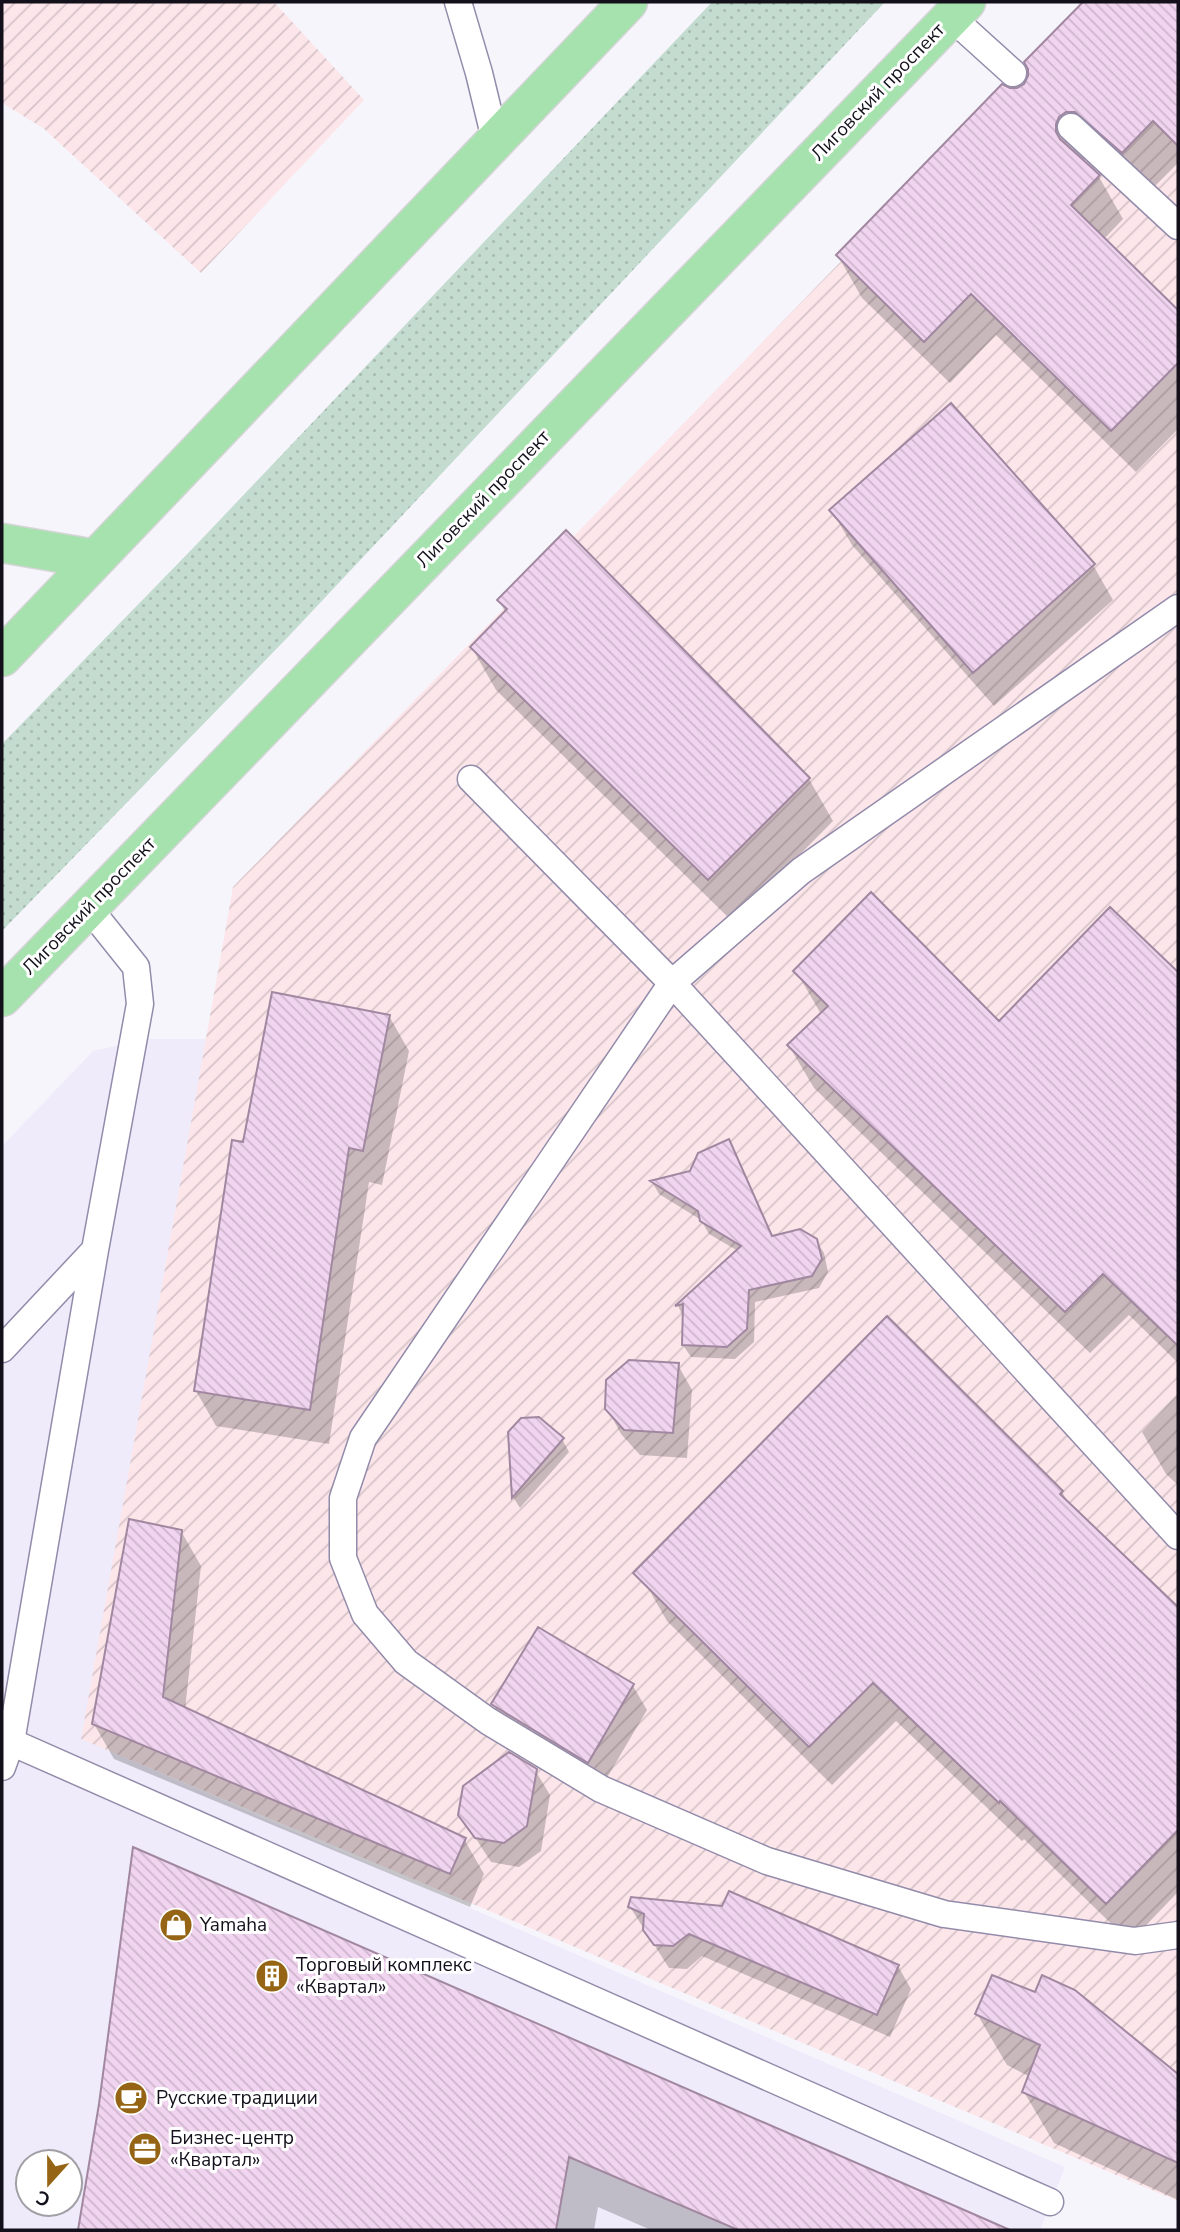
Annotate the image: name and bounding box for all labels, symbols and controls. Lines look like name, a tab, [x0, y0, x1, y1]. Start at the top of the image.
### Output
street label: Лиговский проспект	[805, 17, 951, 167]
street label: Лиговский проспект	[410, 424, 556, 574]
street label: Лиговский проспект	[16, 831, 162, 981]
shop icon: Yamaha	[157, 1906, 195, 1944]
place label: Yamaha	[199, 1912, 267, 1938]
place label: Торговый комплекс «Квартал»	[296, 1952, 472, 2000]
building icon: Торговый комплекс «Квартал»	[253, 1957, 291, 1995]
cafe icon: Русские традиции	[112, 2079, 150, 2117]
place label: Русские традиции	[156, 2085, 318, 2111]
place label: Бизнес-центр «Квартал»	[170, 2125, 294, 2173]
office icon: Бизнес-центр «Квартал»	[126, 2130, 164, 2168]
north arrow	[14, 2148, 84, 2218]
text: С	[32, 2183, 54, 2212]

